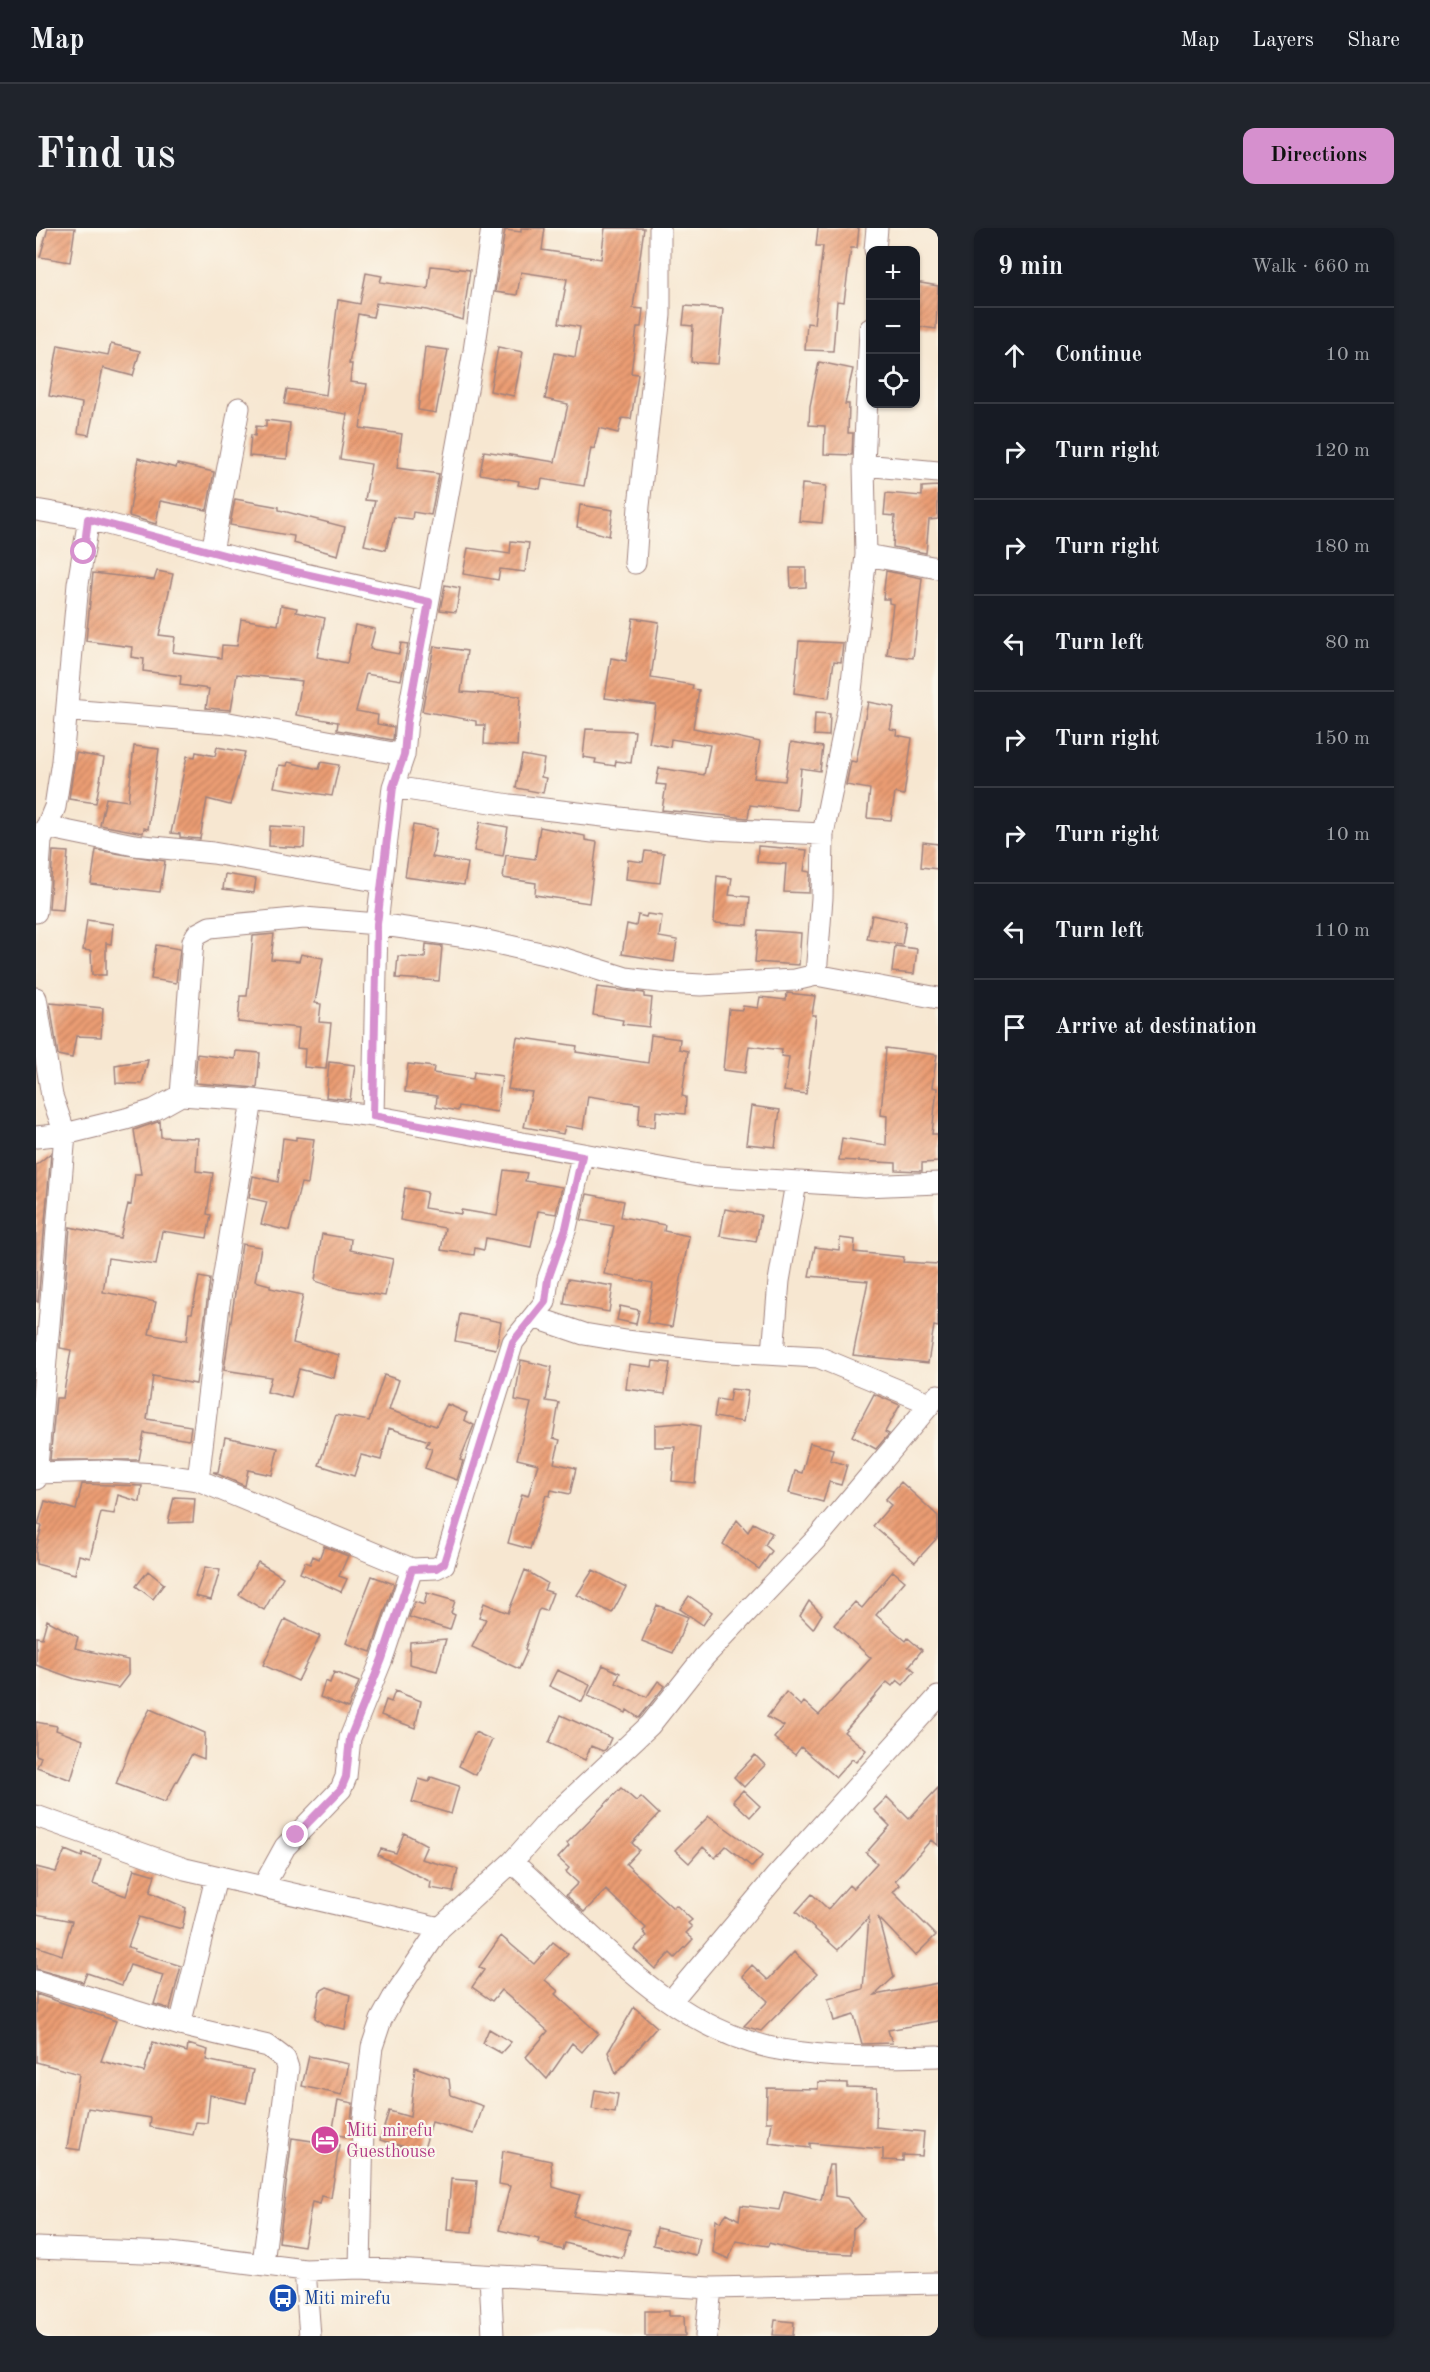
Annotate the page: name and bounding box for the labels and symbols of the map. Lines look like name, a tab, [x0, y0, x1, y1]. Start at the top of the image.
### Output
route start	[70, 538, 96, 564]
route end	[282, 1821, 308, 1847]
place label: Miti mirefu Guesthouse	[346, 2122, 435, 2161]
hotel icon: Miti mirefu Guesthouse	[309, 2124, 341, 2156]
bus stop icon: Miti mirefu	[267, 2282, 299, 2314]
place label: Miti mirefu	[304, 2290, 391, 2308]

